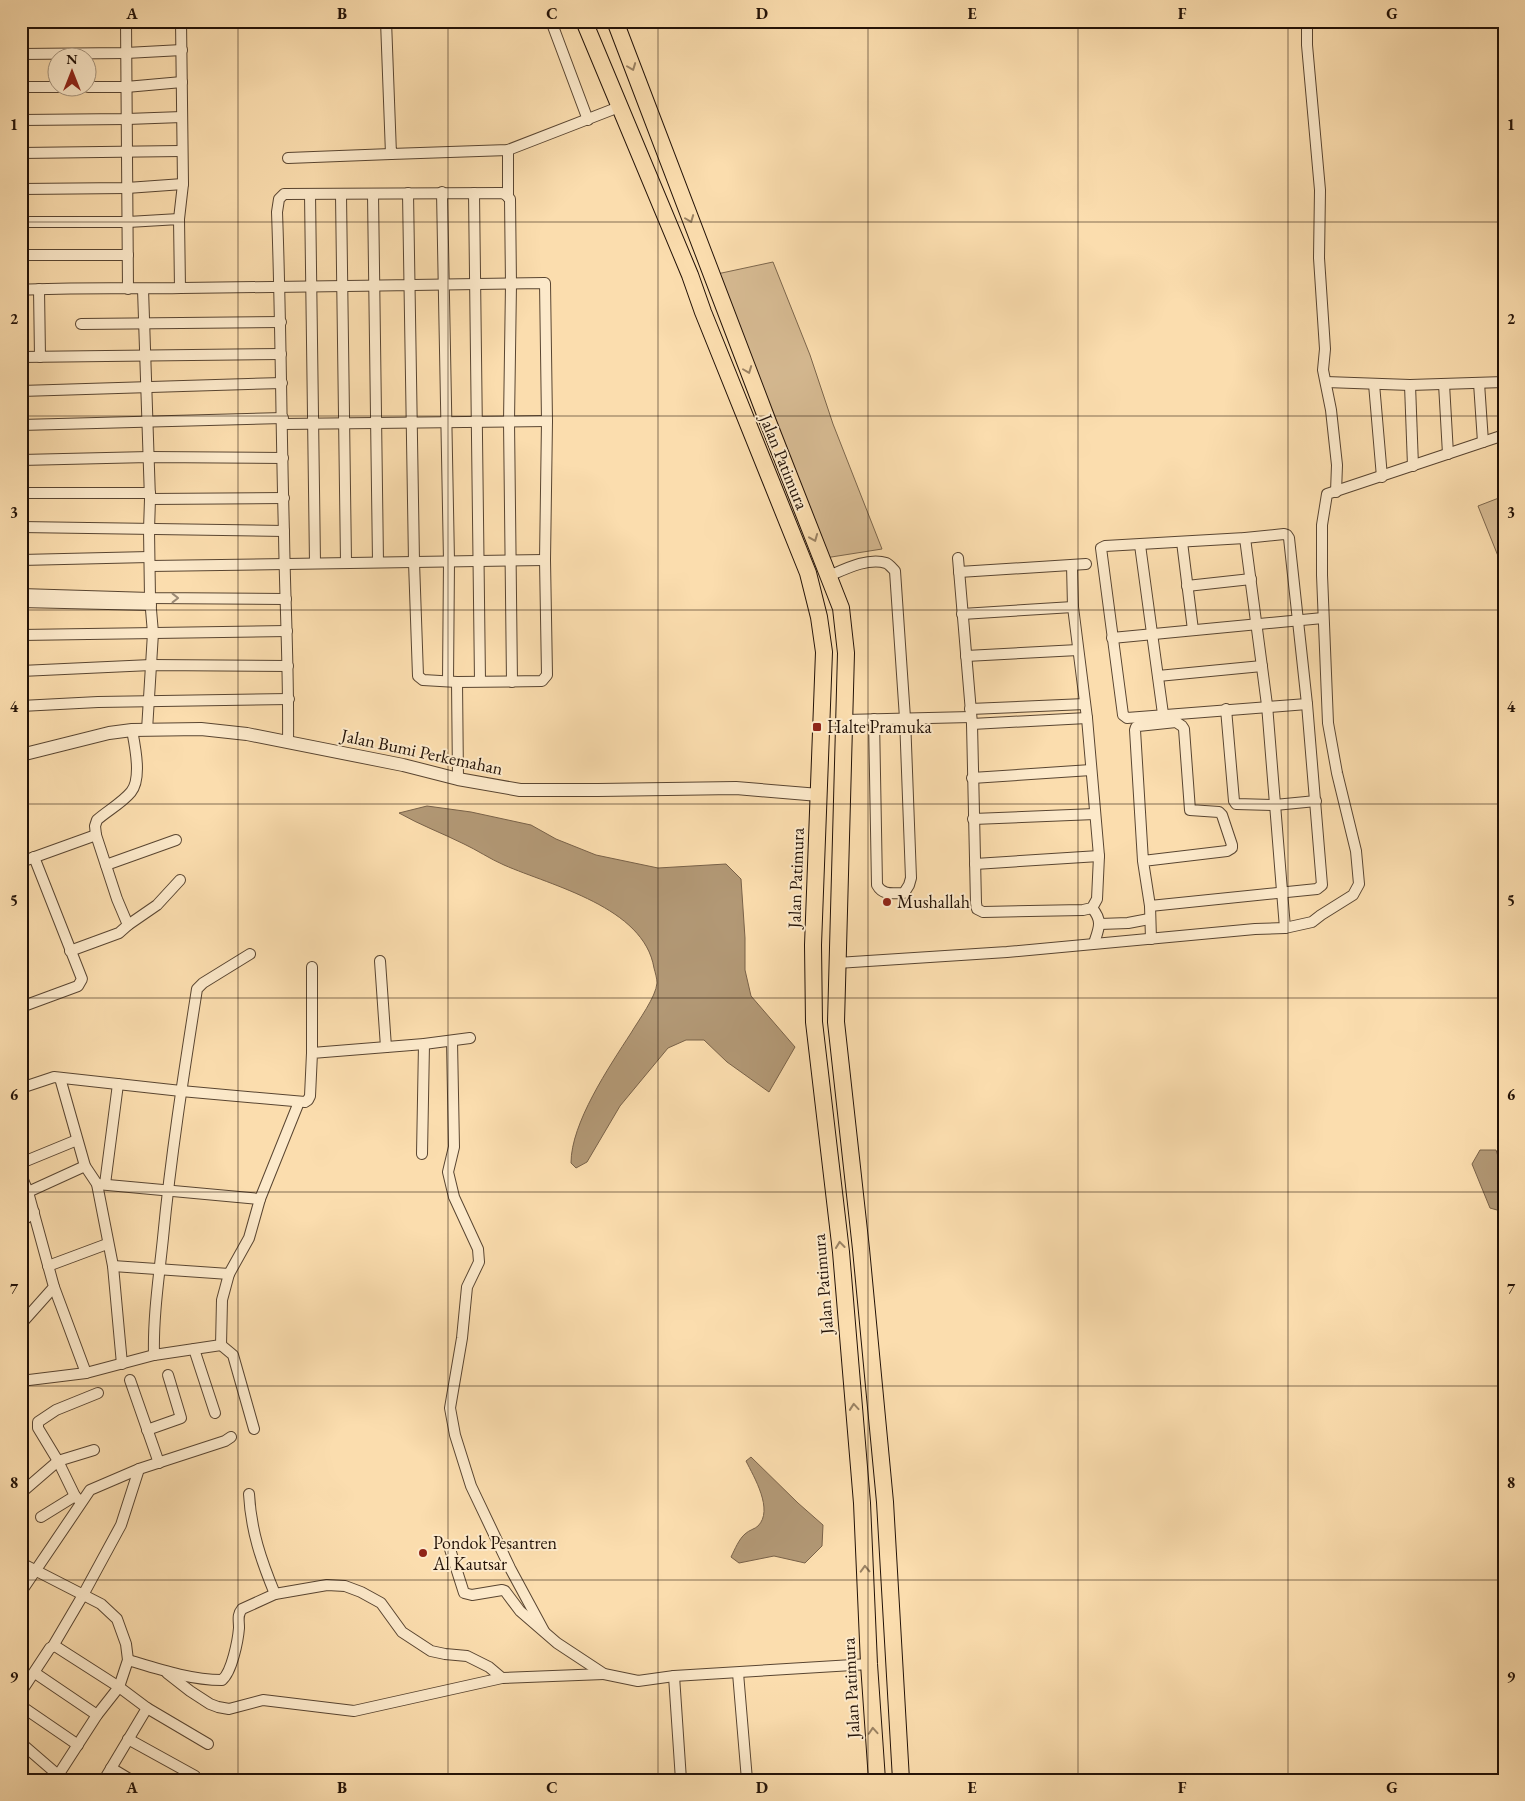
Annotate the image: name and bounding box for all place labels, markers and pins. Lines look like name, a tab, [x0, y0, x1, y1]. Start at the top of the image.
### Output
place label: Halte Pramuka	[827, 715, 932, 738]
marker: Halte Pramuka	[811, 721, 823, 733]
place label: Mushallah	[897, 890, 970, 913]
marker: Mushallah	[881, 896, 893, 908]
place label: Pondok Pesantren Al Kautsar	[432, 1531, 557, 1575]
marker: Pondok Pesantren Al Kautsar	[417, 1547, 429, 1559]

